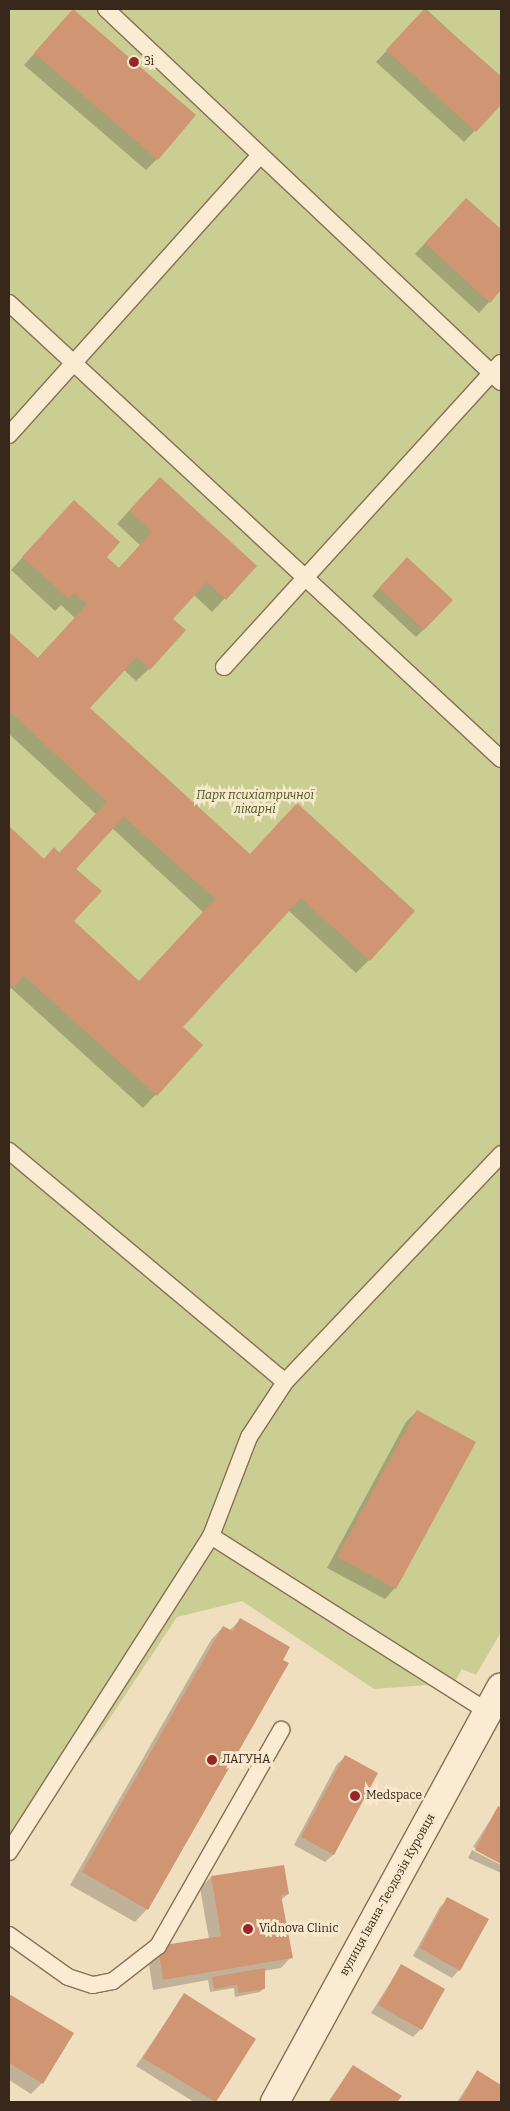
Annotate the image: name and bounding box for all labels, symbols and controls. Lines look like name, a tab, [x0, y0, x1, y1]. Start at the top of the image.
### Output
place label: 3і	[144, 55, 154, 69]
marker: 3і	[128, 56, 140, 68]
park label: Парк психіатричної лікарні	[196, 789, 314, 817]
place label: ЛАГУНА	[222, 1753, 270, 1767]
marker: ЛАГУНА	[206, 1754, 218, 1766]
marker: Medspace	[348, 1789, 362, 1803]
place label: Medspace	[366, 1789, 422, 1803]
street label: вулиця Івана-Теодозія Куровця	[337, 1811, 439, 1979]
marker: Vidnova Clinic	[241, 1922, 255, 1936]
place label: Vidnova Clinic	[259, 1922, 339, 1936]

